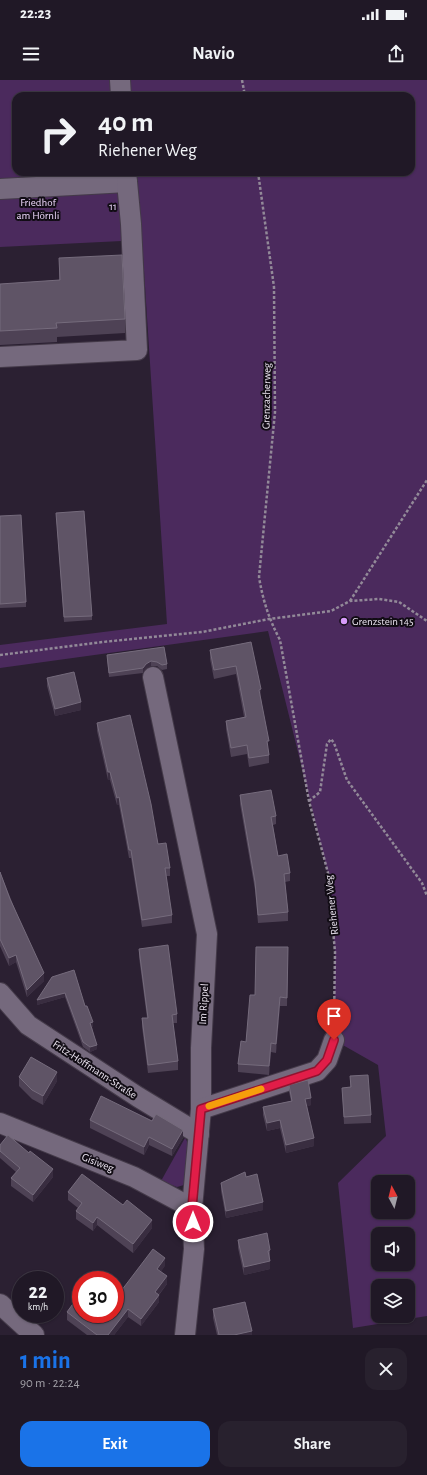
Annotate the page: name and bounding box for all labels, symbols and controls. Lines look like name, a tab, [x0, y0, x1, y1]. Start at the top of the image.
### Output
text: 22:23	[20, 6, 51, 21]
icon: menu	[20, 43, 42, 65]
icon: share	[385, 43, 407, 65]
text: Navio	[192, 45, 235, 63]
icon: right	[32, 108, 84, 160]
text: 40 m	[98, 109, 154, 137]
text: Riehener Weg	[98, 142, 197, 160]
park label: Friedhof am Hörnli	[17, 197, 59, 221]
park label: 11	[109, 201, 117, 212]
street label: Grenzacherweg	[260, 362, 273, 429]
marker: Grenzstein 145	[339, 616, 349, 626]
place label: Grenzstein 145	[352, 616, 414, 627]
street label: Riehener Weg	[323, 874, 340, 936]
street label: Im Rippel	[197, 983, 210, 1025]
pin	[317, 999, 351, 1040]
icon: arrive	[323, 1005, 345, 1027]
street label: Fritz-Hoffmann-Straße	[51, 1038, 139, 1101]
street label: Gisiweg	[80, 1151, 116, 1174]
north arrow	[371, 1175, 415, 1219]
map controls	[371, 1175, 415, 1323]
position arrow	[172, 1201, 214, 1243]
button: sound	[371, 1227, 415, 1271]
speed limit sign: 30	[72, 1271, 124, 1323]
button: layers	[371, 1279, 415, 1323]
text: 22	[29, 1282, 47, 1302]
text: km/h	[28, 1302, 48, 1312]
button: close	[365, 1348, 407, 1390]
text: 1 min	[20, 1349, 71, 1373]
text: 90 m · 22:24	[20, 1377, 80, 1390]
button: Exit	[20, 1421, 210, 1467]
button: Share	[218, 1421, 407, 1467]

